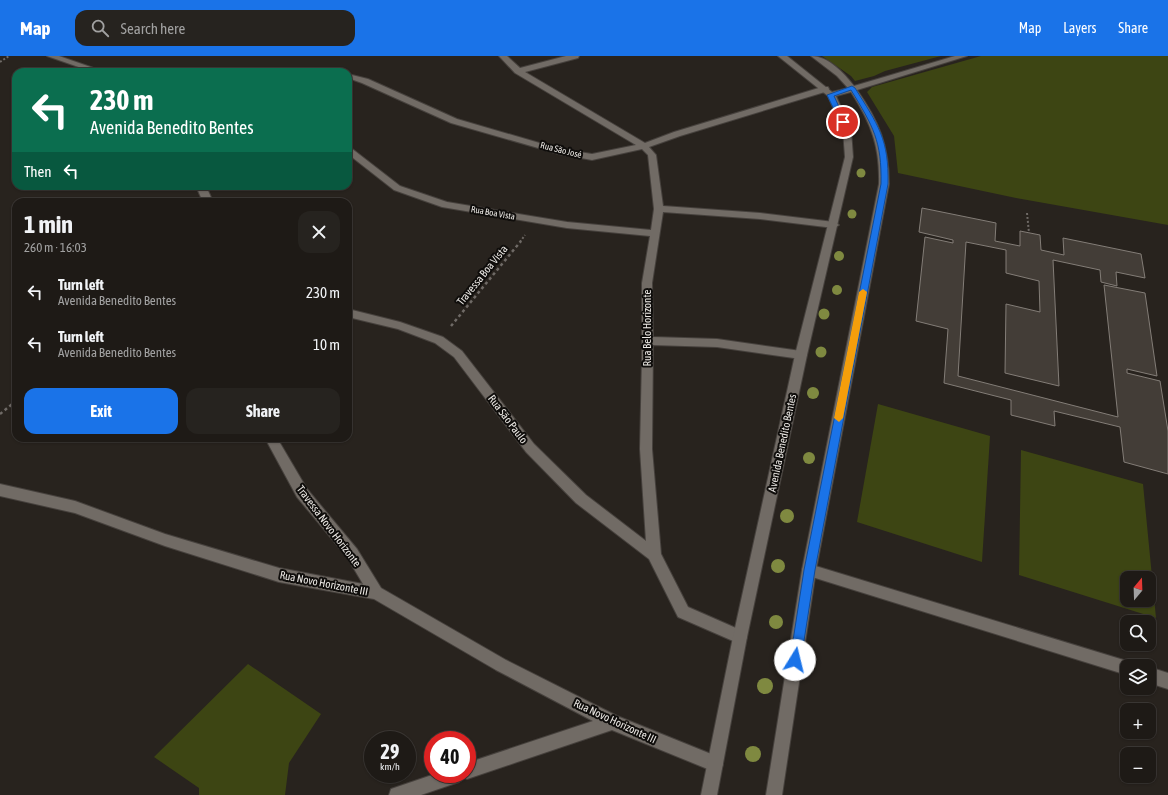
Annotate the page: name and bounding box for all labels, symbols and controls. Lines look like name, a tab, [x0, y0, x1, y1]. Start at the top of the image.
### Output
search box	[75, 10, 355, 46]
text: Map	[20, 17, 51, 39]
icon: search	[89, 17, 111, 39]
text: Search here	[121, 20, 185, 37]
text: Map	[1019, 20, 1041, 36]
text: Layers	[1063, 20, 1096, 36]
text: Share	[1118, 20, 1148, 36]
icon: left	[24, 84, 76, 136]
text: 230 m	[90, 84, 153, 116]
pin	[826, 105, 860, 139]
icon: arrive	[832, 111, 854, 133]
text: Avenida Benedito Bentes	[90, 117, 254, 138]
street label: Rua São José	[539, 140, 583, 160]
icon: left	[60, 160, 82, 182]
text: Then	[24, 163, 52, 180]
street label: Rua Boa Vista	[470, 204, 516, 222]
text: 1 min	[24, 211, 73, 238]
button: close	[298, 211, 340, 253]
text: 260 m · 16:03	[24, 240, 87, 255]
street label: Travessa Boa Vista	[454, 243, 510, 307]
text: Turn left	[58, 276, 104, 293]
icon: left	[24, 281, 46, 303]
text: 230 m	[306, 284, 340, 301]
street label: Rua Belo Horizonte	[641, 290, 653, 366]
text: Avenida Benedito Bentes	[58, 293, 176, 308]
text: Turn left	[58, 328, 104, 345]
icon: left	[24, 333, 46, 355]
text: 10 m	[313, 336, 340, 353]
text: Avenida Benedito Bentes	[58, 345, 176, 360]
button: Exit	[24, 388, 178, 434]
button: Share	[186, 388, 340, 434]
street label: Rua São Paulo	[486, 392, 530, 446]
street label: Avenida Benedito Bentes	[766, 393, 798, 493]
street label: Travessa Novo Horizonte	[295, 483, 363, 569]
street label: Rua Novo Horizonte III	[279, 569, 369, 597]
north arrow	[1120, 571, 1156, 607]
map controls	[1120, 571, 1156, 783]
button: search	[1120, 615, 1156, 651]
position arrow	[774, 639, 816, 681]
button: layers	[1120, 659, 1156, 695]
street label: Rua Novo Horizonte III	[572, 697, 658, 745]
button: +	[1120, 703, 1156, 739]
speed limit sign: 40	[424, 731, 476, 783]
text: 29	[381, 740, 399, 763]
button: −	[1120, 747, 1156, 783]
text: km/h	[380, 761, 400, 772]

